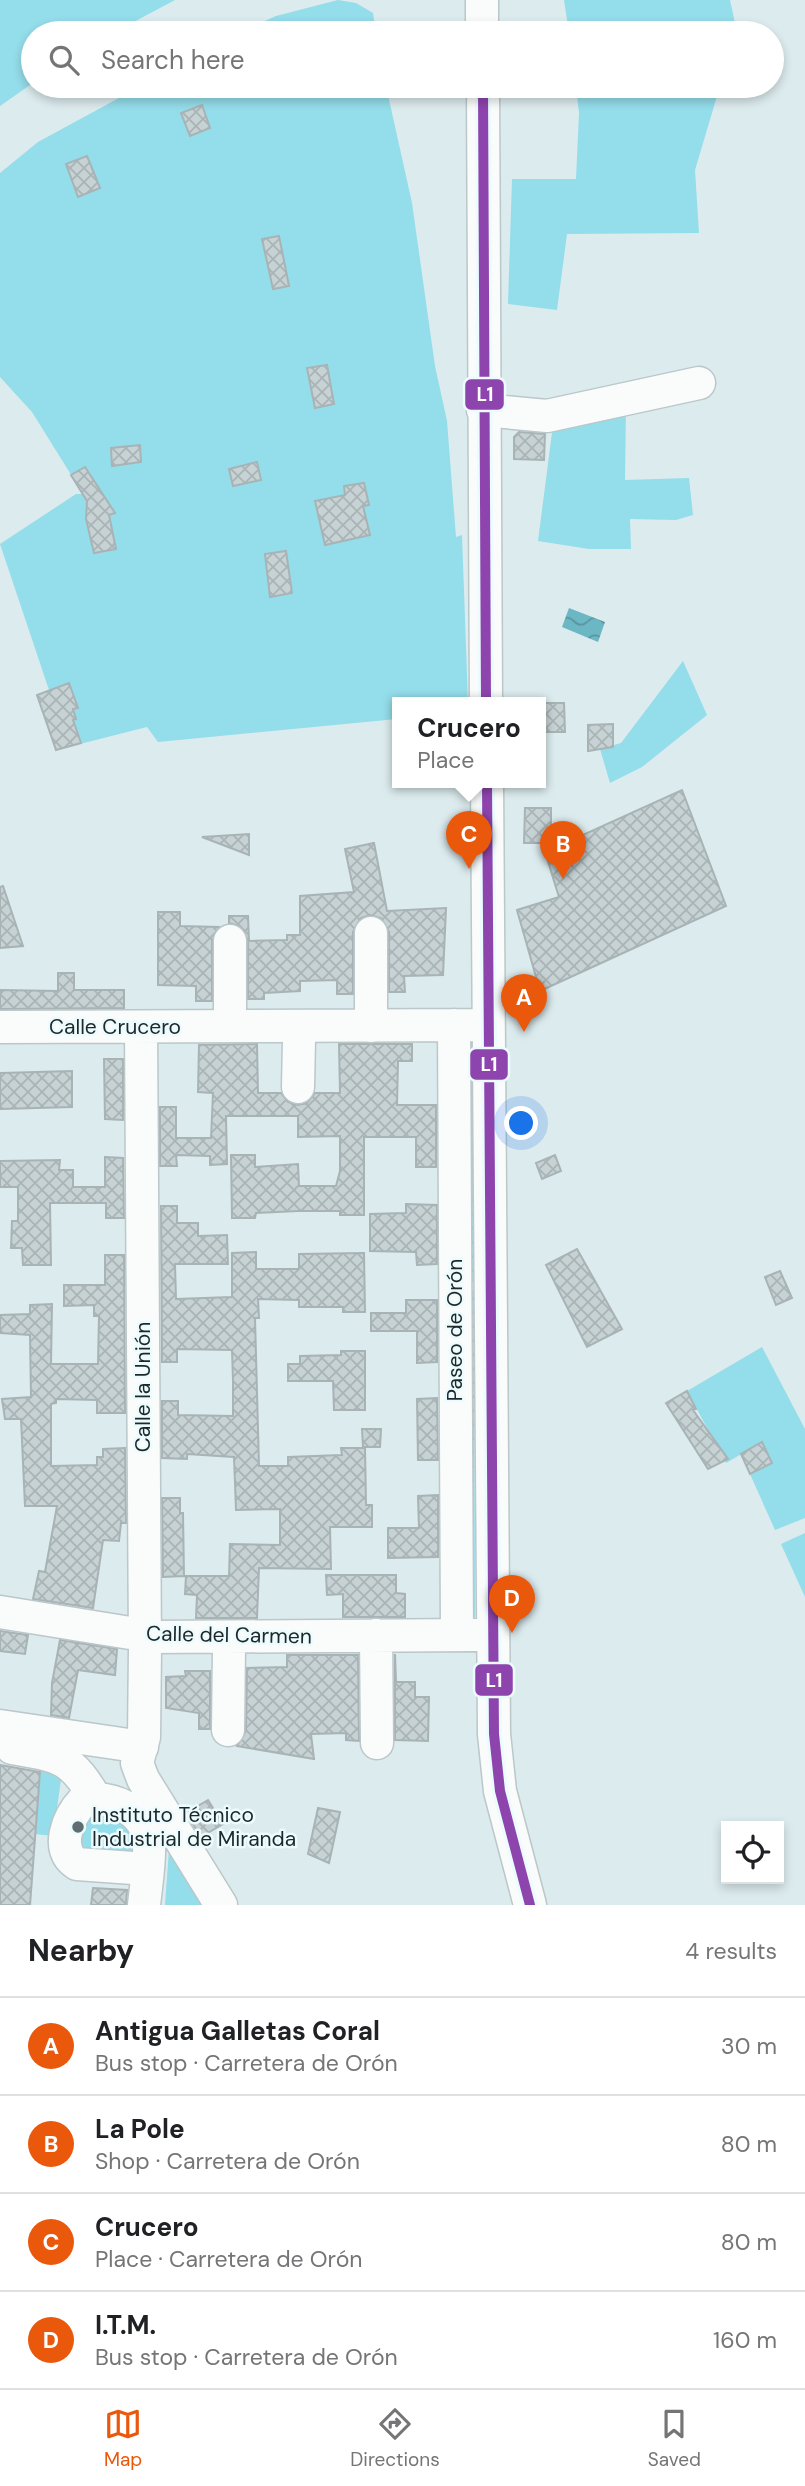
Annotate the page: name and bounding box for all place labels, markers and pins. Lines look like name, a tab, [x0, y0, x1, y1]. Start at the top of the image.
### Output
pin: C	[446, 811, 492, 869]
pin: B	[540, 821, 586, 879]
pin: A	[501, 974, 547, 1032]
pin: D	[489, 1575, 535, 1633]
place label: Instituto Técnico Industrial de Miranda	[92, 1801, 296, 1853]
marker: Instituto Técnico Industrial de Miranda	[70, 1819, 86, 1835]

